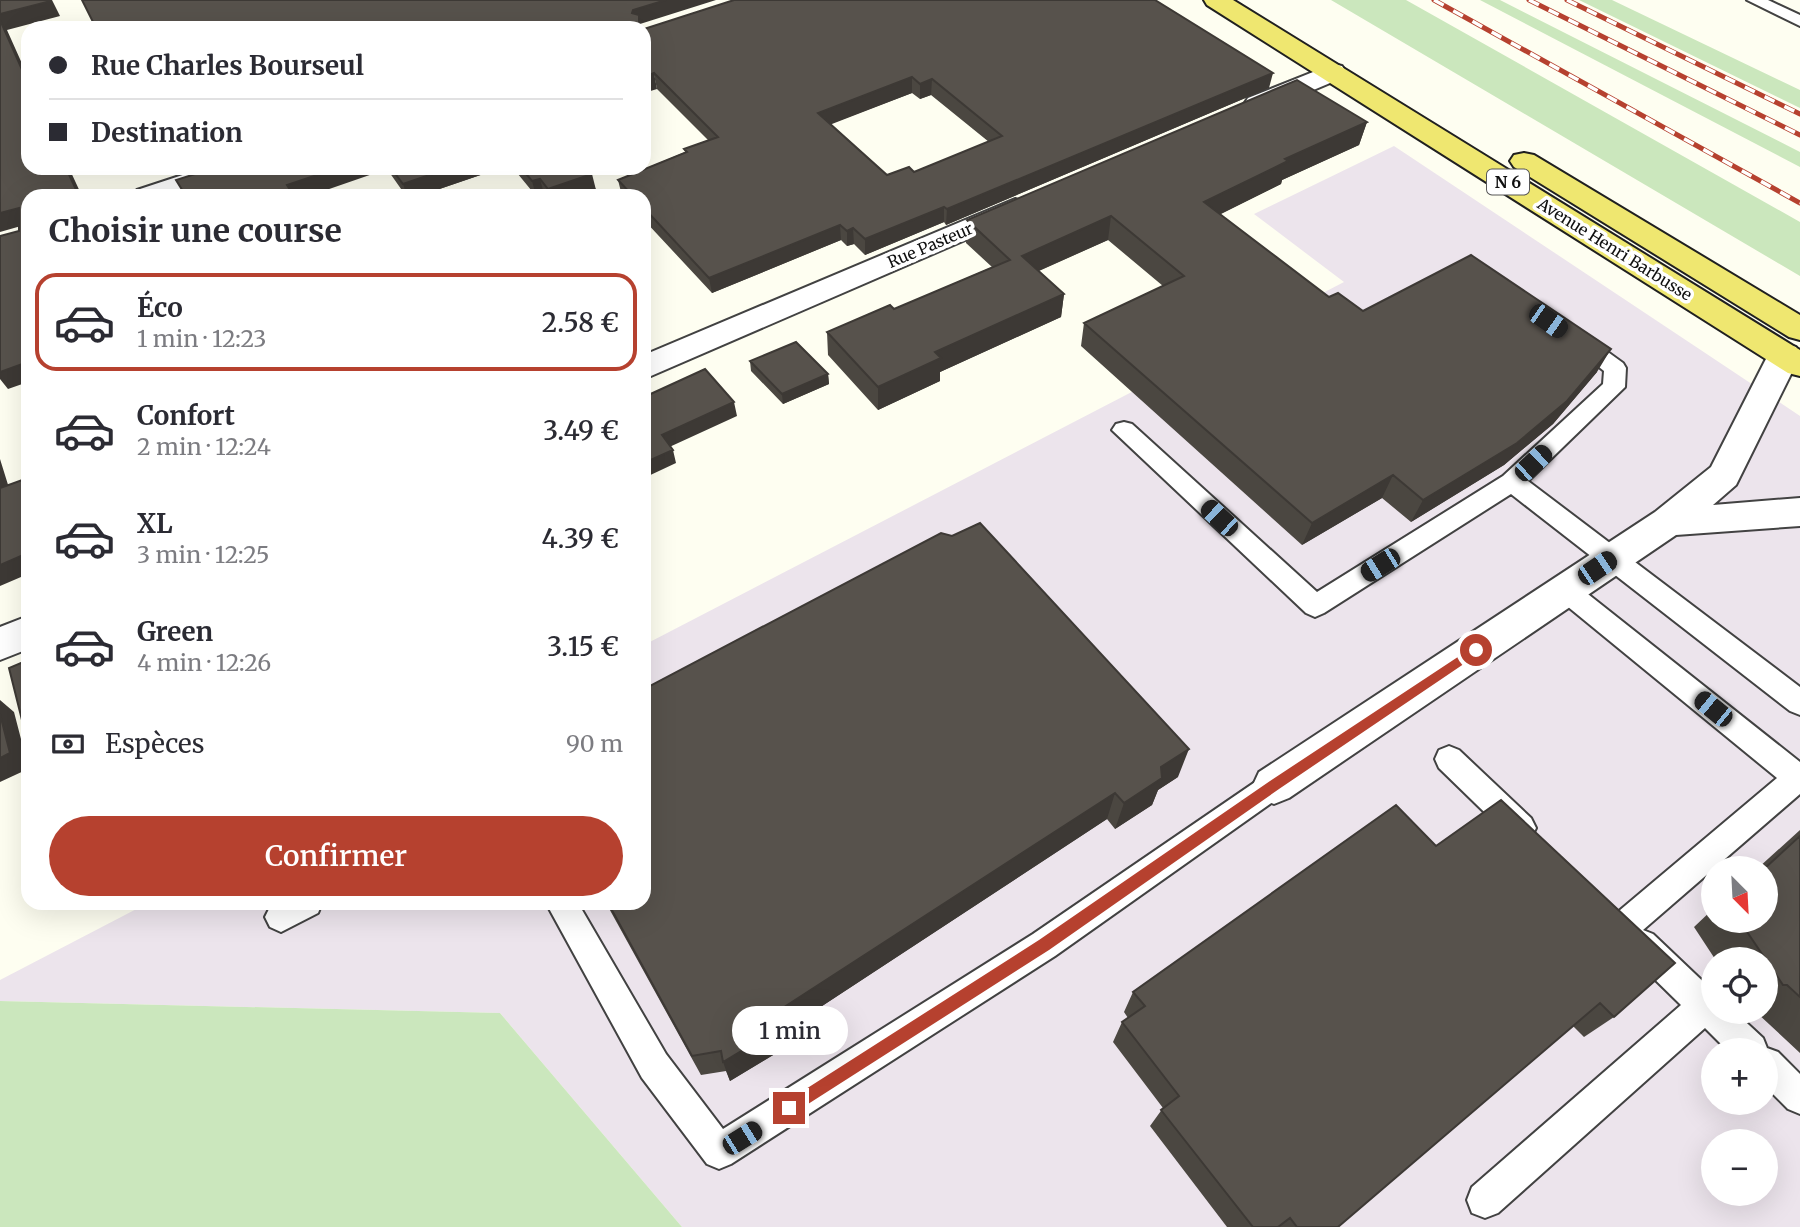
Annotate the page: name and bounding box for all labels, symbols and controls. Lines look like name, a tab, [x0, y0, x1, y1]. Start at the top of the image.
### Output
text: Rue Charles Bourseul	[91, 49, 364, 82]
text: Destination	[91, 116, 243, 149]
road number: N 6	[1487, 170, 1529, 194]
street label: Avenue Henri Barbusse	[1533, 193, 1696, 305]
text: Choisir une course	[49, 211, 342, 251]
street label: Rue Pasteur	[884, 218, 976, 272]
icon: car	[53, 291, 116, 354]
text: Éco	[137, 291, 183, 324]
car	[1525, 300, 1572, 342]
text: 2.58 €	[542, 306, 619, 339]
text: 1 min · 12:23	[137, 324, 266, 353]
icon: car	[53, 399, 116, 462]
text: Confort	[137, 399, 235, 432]
text: 3.49 €	[543, 414, 619, 447]
text: 2 min · 12:24	[137, 432, 271, 461]
car	[1511, 441, 1556, 485]
car	[1197, 496, 1242, 540]
icon: car	[53, 507, 116, 570]
text: XL	[137, 507, 173, 540]
text: 4.39 €	[542, 522, 619, 555]
text: 3 min · 12:25	[137, 540, 269, 569]
car	[1357, 545, 1404, 585]
car	[1574, 548, 1621, 588]
icon: car	[53, 615, 116, 678]
text: Green	[137, 615, 213, 648]
text: 3.15 €	[547, 630, 619, 663]
route start	[1460, 634, 1492, 666]
text: 4 min · 12:26	[137, 648, 271, 677]
car	[1691, 688, 1736, 730]
icon: cash	[49, 725, 87, 763]
text: Espèces	[105, 727, 205, 760]
text: 90 m	[566, 729, 623, 758]
button: Confirmer	[49, 816, 623, 896]
north arrow	[1701, 856, 1778, 933]
map controls	[1701, 856, 1778, 1206]
button: locate	[1701, 947, 1778, 1024]
callout: 1 min	[731, 1006, 847, 1056]
text: 1 min	[759, 1016, 821, 1045]
button: +	[1701, 1038, 1778, 1115]
route end	[773, 1092, 805, 1124]
car	[719, 1118, 766, 1158]
button: −	[1701, 1129, 1778, 1206]

